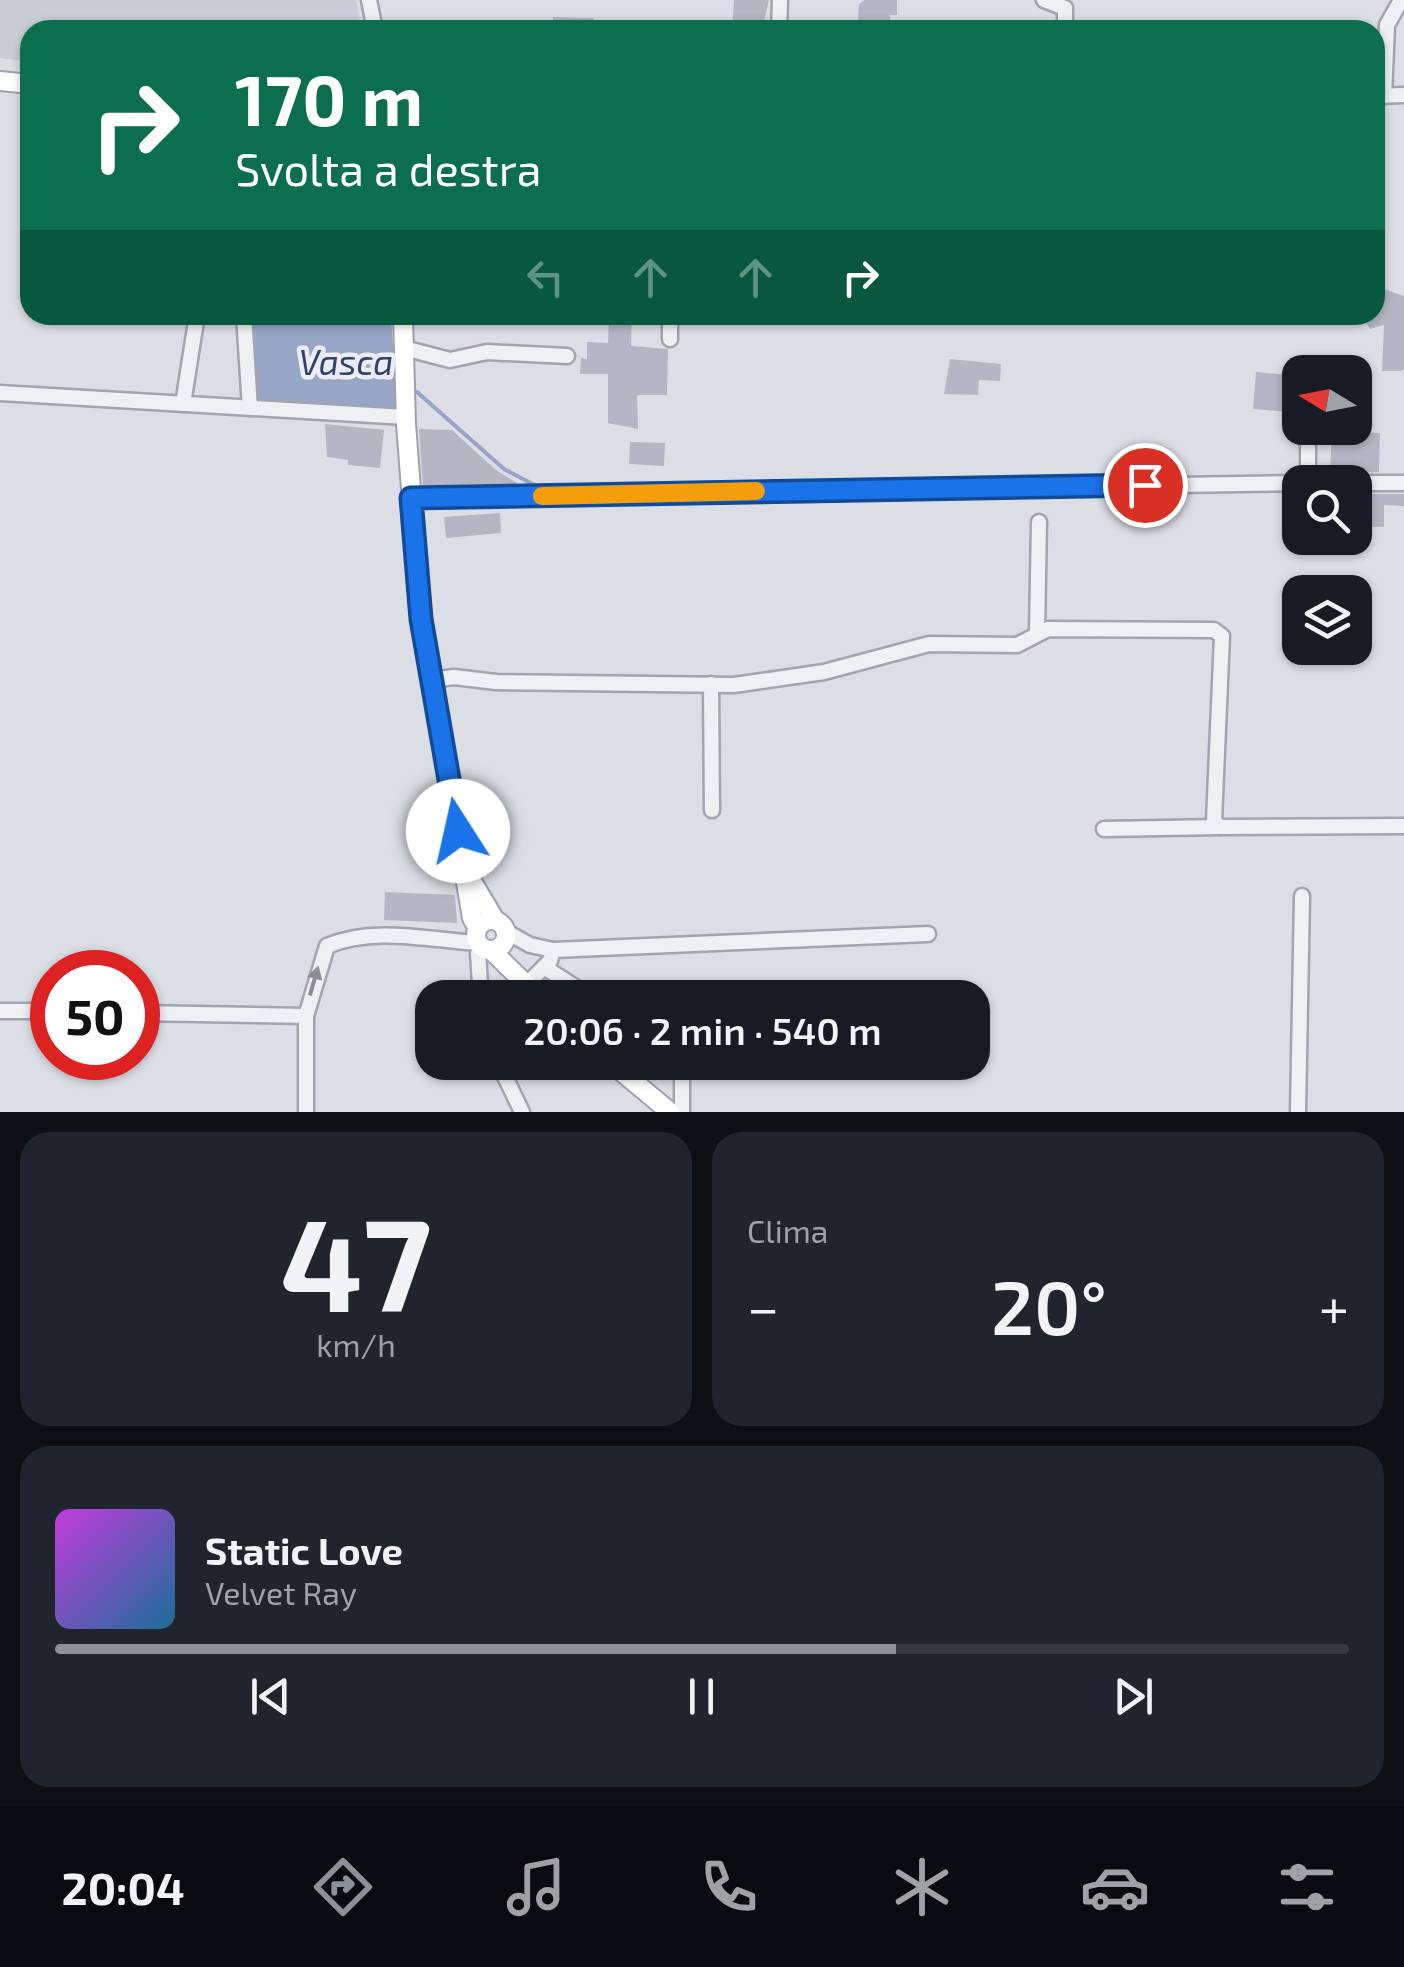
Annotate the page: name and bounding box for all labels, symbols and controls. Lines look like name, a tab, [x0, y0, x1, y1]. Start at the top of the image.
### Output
text: 170 m	[235, 56, 423, 140]
icon: right	[70, 60, 200, 190]
text: Svolta a destra	[235, 141, 541, 195]
icon: left	[518, 250, 573, 305]
icon: ahead	[623, 250, 678, 305]
icon: ahead	[728, 250, 783, 305]
icon: right	[833, 250, 888, 305]
water label: Vasca	[299, 340, 393, 382]
north arrow	[1282, 355, 1372, 445]
map controls	[1282, 355, 1372, 665]
pin	[1103, 443, 1188, 528]
icon: arrive	[1118, 458, 1173, 513]
button: search	[1282, 465, 1372, 555]
button: layers	[1282, 575, 1372, 665]
position arrow	[406, 779, 510, 883]
speed limit sign: 50	[30, 950, 160, 1080]
one-way arrow	[307, 965, 323, 996]
text: 20:06 · 2 min · 540 m	[523, 1007, 882, 1053]
text: 47	[280, 1182, 432, 1338]
text: Clima	[747, 1211, 828, 1249]
text: 20°	[991, 1260, 1107, 1350]
text: −	[747, 1273, 779, 1339]
text: +	[1319, 1273, 1349, 1339]
text: km/h	[316, 1325, 396, 1363]
text: Static Love	[205, 1527, 403, 1573]
text: Velvet Ray	[205, 1573, 357, 1611]
icon: previous	[243, 1669, 298, 1724]
icon: pause	[674, 1669, 729, 1724]
icon: next	[1106, 1669, 1161, 1724]
icon: directions	[308, 1852, 378, 1922]
icon: music	[501, 1852, 571, 1922]
icon: phone	[694, 1852, 764, 1922]
icon: climate	[887, 1852, 957, 1922]
icon: car	[1080, 1852, 1150, 1922]
icon: filters	[1272, 1852, 1342, 1922]
text: 20:04	[61, 1860, 185, 1914]

